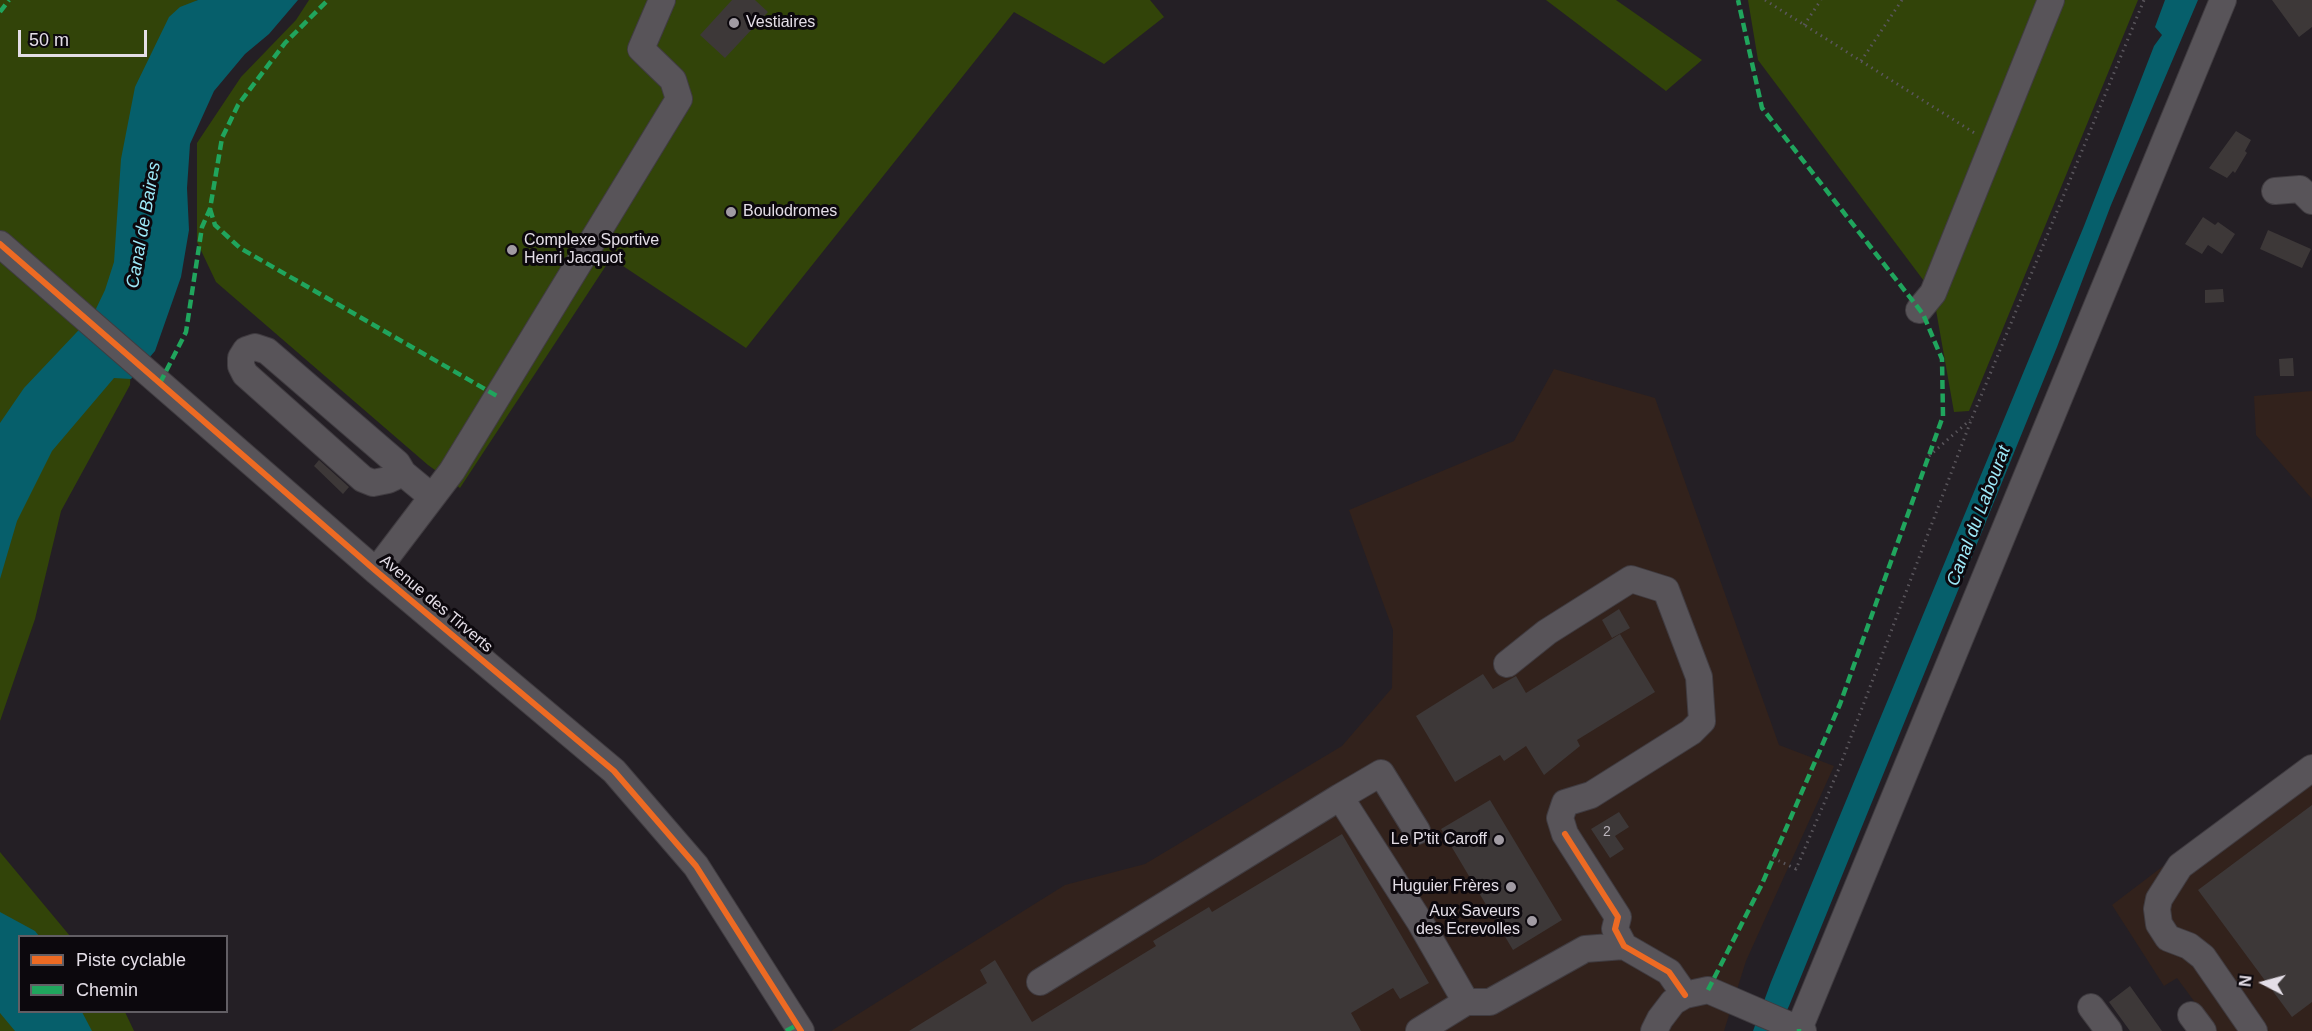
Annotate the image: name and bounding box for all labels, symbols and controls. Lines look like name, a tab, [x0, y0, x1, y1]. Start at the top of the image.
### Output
place label: Vestiaires	[746, 13, 815, 33]
marker: Vestiaires	[727, 16, 741, 30]
scale bar	[21, 18, 150, 56]
text: 50 m	[29, 30, 69, 50]
water label: Canal de Baires	[122, 160, 166, 290]
place label: Boulodromes	[743, 202, 837, 222]
marker: Boulodromes	[724, 205, 738, 219]
place label: Complexe Sportive Henri Jacquot	[524, 231, 659, 269]
marker: Complexe Sportive Henri Jacquot	[505, 243, 519, 257]
water label: Canal du Labourat	[1942, 443, 2016, 589]
street label: Avenue des Tirverts	[376, 551, 496, 657]
house number: 2	[1603, 824, 1611, 840]
place label: Le P'tit Caroff	[1391, 830, 1487, 850]
marker: Le P'tit Caroff	[1492, 833, 1506, 847]
place label: Huguier Frères	[1392, 877, 1499, 897]
marker: Huguier Frères	[1504, 880, 1518, 894]
place label: Aux Saveurs des Ecrevolles	[1416, 902, 1520, 940]
marker: Aux Saveurs des Ecrevolles	[1525, 914, 1539, 928]
legend	[18, 935, 228, 1013]
text: Piste cyclable	[76, 950, 186, 970]
north arrow	[2234, 953, 2294, 1013]
text: N	[2237, 974, 2255, 988]
text: Chemin	[76, 980, 138, 1000]

